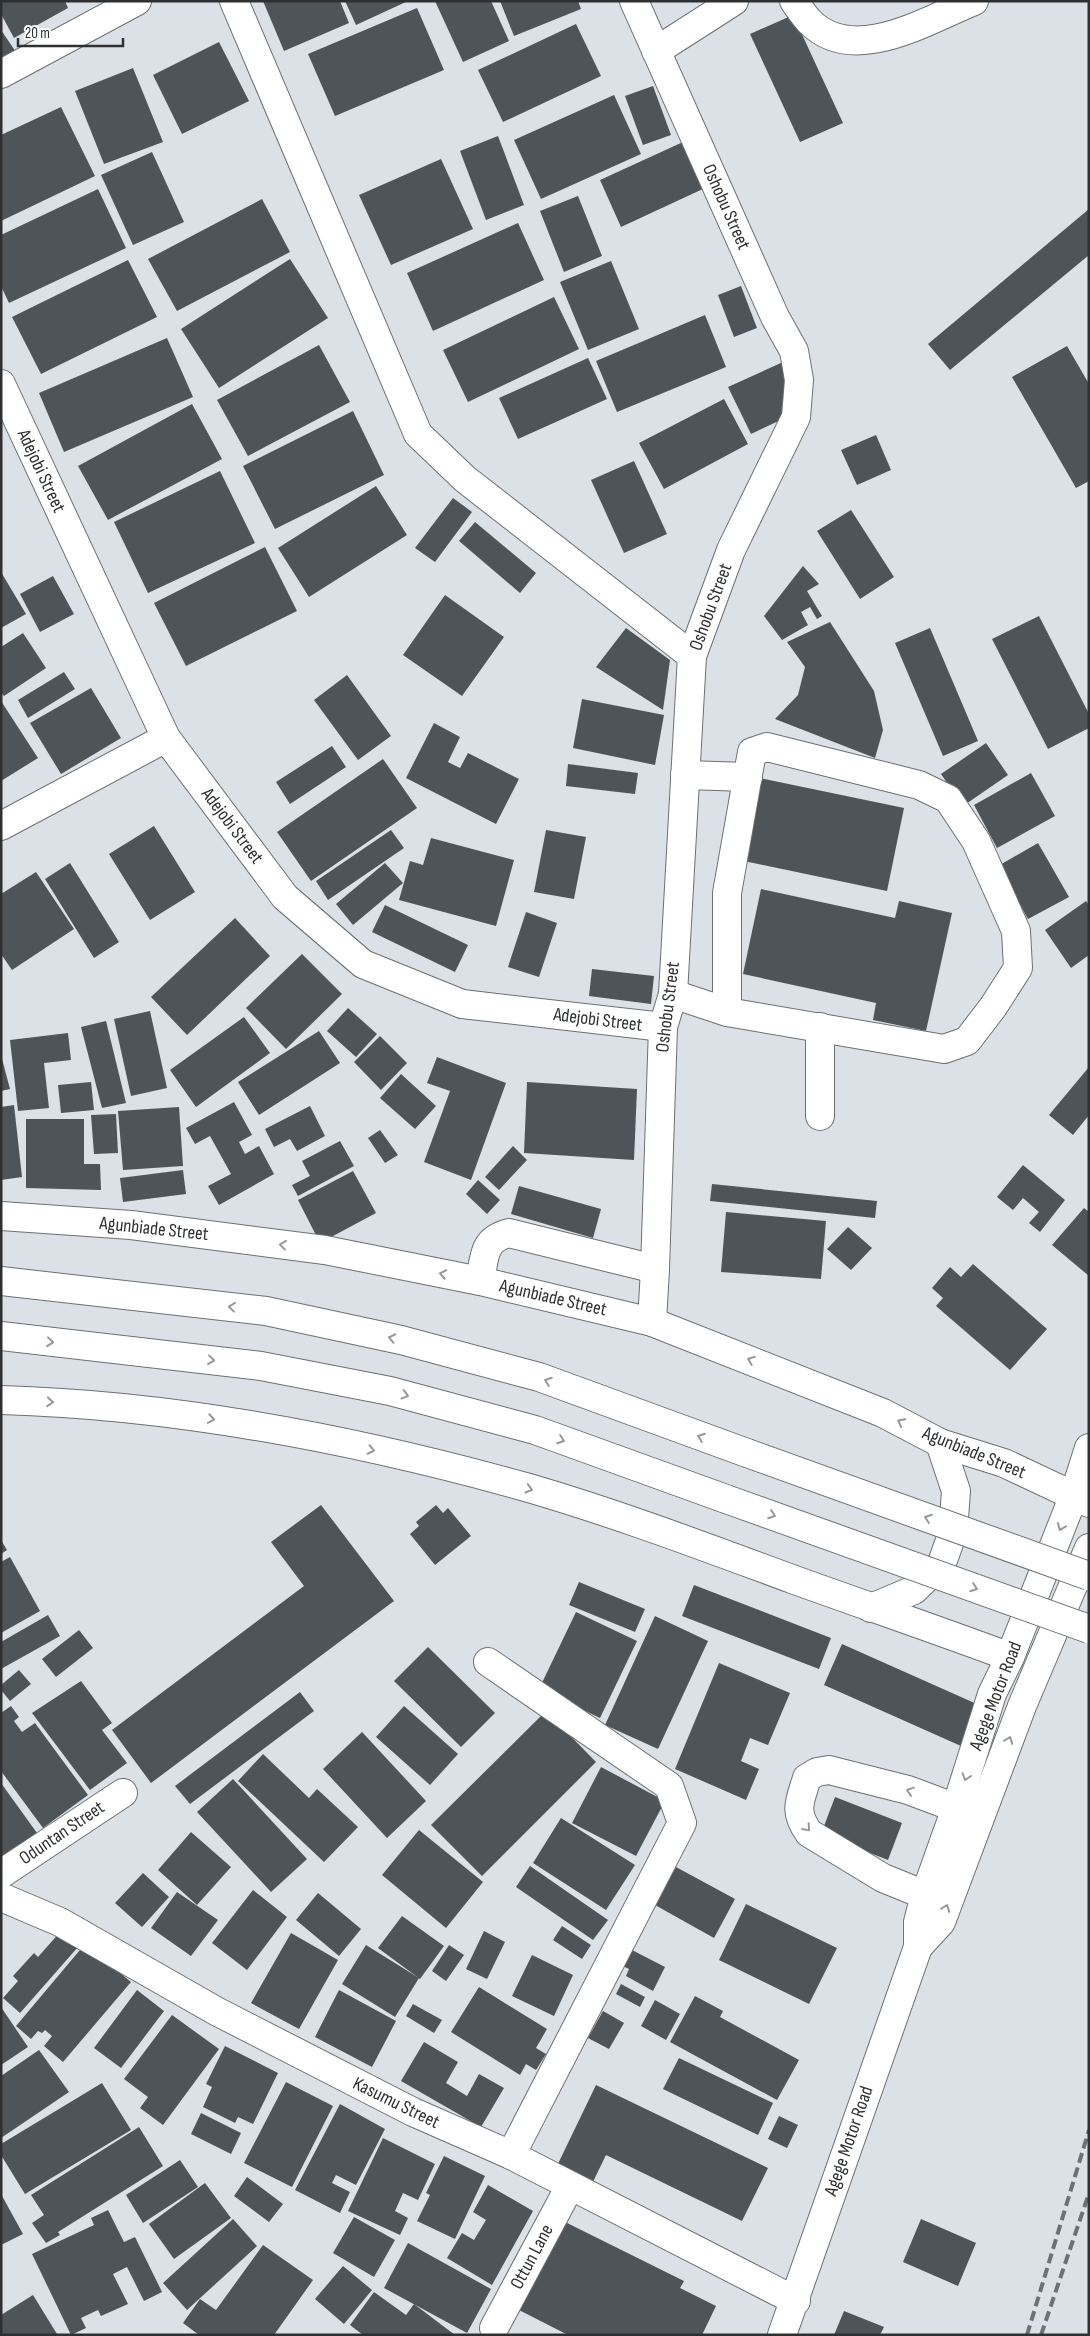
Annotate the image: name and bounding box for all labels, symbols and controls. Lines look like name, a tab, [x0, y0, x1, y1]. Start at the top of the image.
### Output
scale bar	[18, 15, 122, 47]
text: 20 m	[25, 24, 50, 43]
street label: Oshobu Street	[697, 161, 755, 253]
street label: Adejobi Street	[11, 425, 70, 516]
street label: Oshobu Street	[685, 560, 737, 654]
street label: Adejobi Street	[195, 783, 268, 869]
street label: Oshobu Street	[651, 960, 685, 1054]
street label: Adejobi Street	[551, 1003, 644, 1037]
street label: Agunbiade Street	[97, 1212, 210, 1246]
one-way arrow	[279, 1240, 287, 1251]
one-way arrow	[439, 1269, 448, 1279]
street label: Agunbiade Street	[496, 1274, 609, 1322]
one-way arrow	[228, 1302, 236, 1313]
one-way arrow	[387, 1333, 396, 1344]
one-way arrow	[46, 1336, 54, 1347]
one-way arrow	[207, 1354, 215, 1365]
one-way arrow	[747, 1356, 756, 1366]
one-way arrow	[545, 1377, 553, 1387]
one-way arrow	[401, 1390, 409, 1400]
one-way arrow	[46, 1397, 54, 1408]
one-way arrow	[207, 1414, 216, 1424]
one-way arrow	[897, 1418, 906, 1428]
street label: Agunbiade Street	[918, 1421, 1029, 1484]
one-way arrow	[697, 1433, 706, 1443]
one-way arrow	[557, 1434, 565, 1444]
one-way arrow	[367, 1444, 375, 1455]
one-way arrow	[524, 1483, 532, 1493]
one-way arrow	[767, 1509, 776, 1519]
one-way arrow	[924, 1514, 932, 1524]
one-way arrow	[1057, 1522, 1068, 1531]
one-way arrow	[970, 1582, 978, 1592]
street label: Agege Motor Road	[964, 1638, 1027, 1755]
one-way arrow	[1003, 1736, 1013, 1745]
one-way arrow	[962, 1772, 972, 1781]
one-way arrow	[907, 1787, 915, 1797]
street label: Oduntan Street	[15, 1796, 109, 1870]
one-way arrow	[801, 1823, 810, 1832]
one-way arrow	[940, 1904, 950, 1913]
street label: Kasumu Street	[349, 2072, 443, 2134]
street label: Agege Motor Road	[819, 2083, 879, 2200]
street label: Ottun Lane	[505, 2221, 559, 2293]

